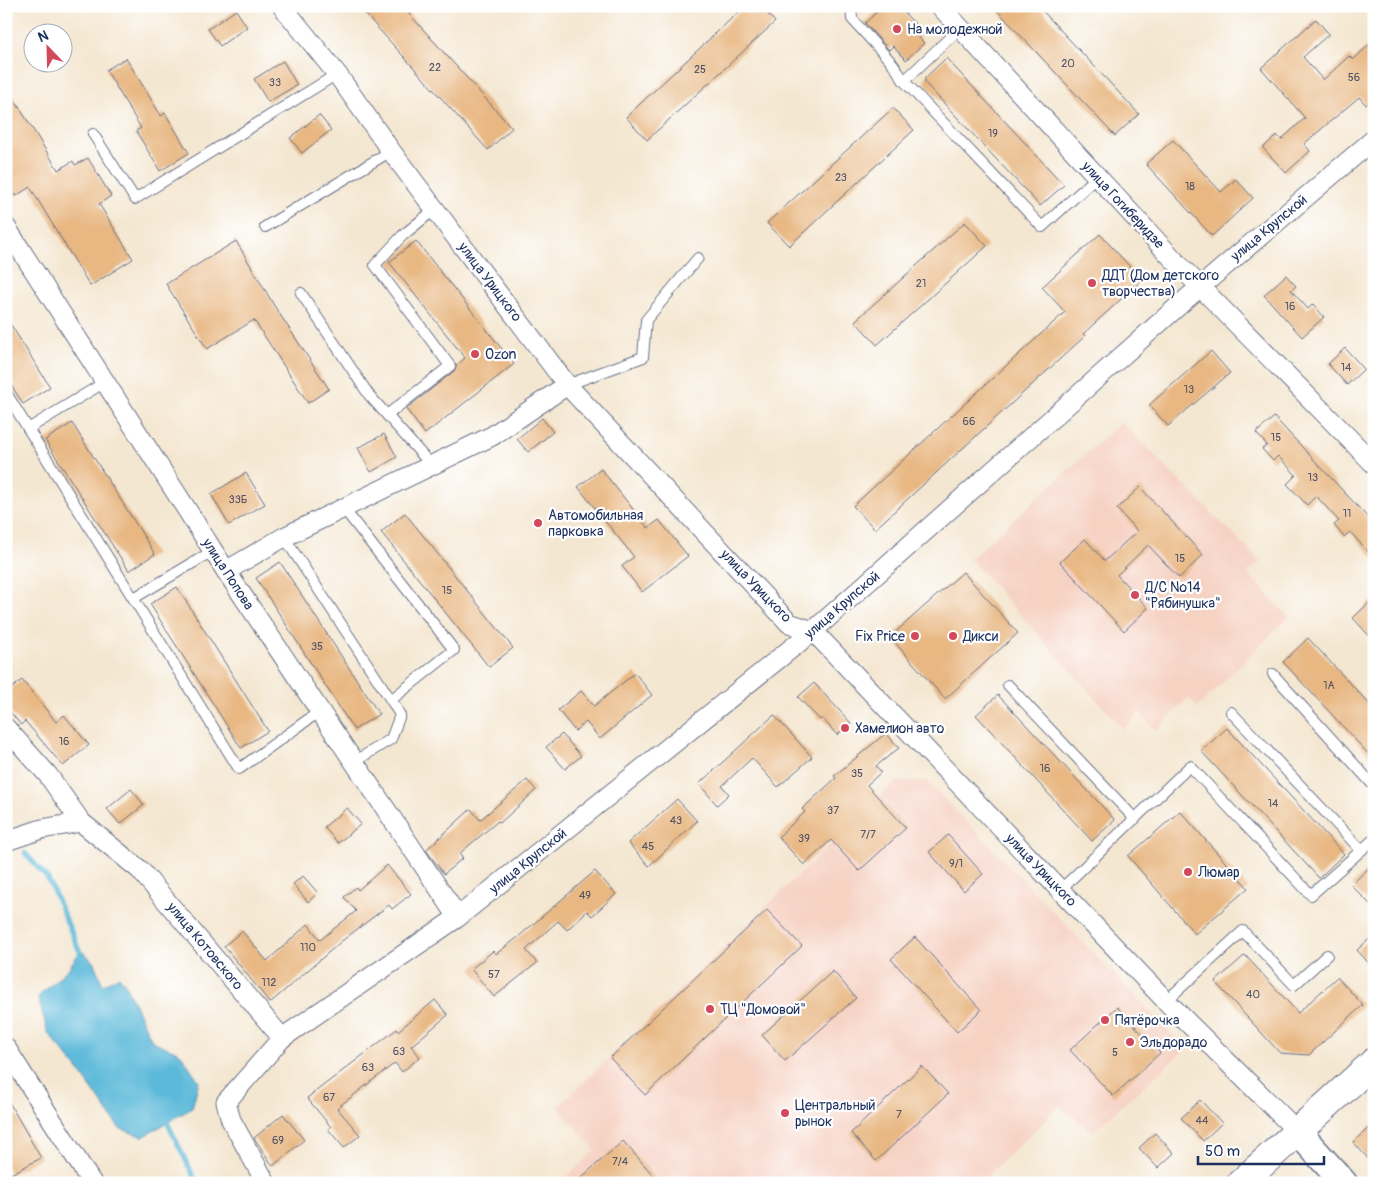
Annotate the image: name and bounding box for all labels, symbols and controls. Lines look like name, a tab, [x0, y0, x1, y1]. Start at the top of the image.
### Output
place label: На молодежной	[907, 21, 1003, 38]
north arrow	[22, 22, 72, 72]
marker: На молодежной	[891, 23, 903, 35]
text: N	[35, 27, 51, 46]
house number: 20	[1061, 57, 1075, 70]
house number: 22	[429, 61, 441, 74]
house number: 25	[694, 63, 706, 76]
house number: 56	[1348, 71, 1360, 84]
house number: 33	[269, 76, 281, 89]
house number: 19	[988, 127, 998, 140]
street label: улица Гогиберидзе	[1078, 157, 1168, 252]
house number: 23	[835, 171, 847, 184]
house number: 18	[1185, 180, 1195, 193]
street label: улица Крупской	[1227, 191, 1311, 265]
street label: улица Урицкого	[454, 238, 526, 325]
place label: ДДТ (Дом детского творчества)	[1101, 267, 1219, 300]
house number: 21	[916, 277, 926, 290]
marker: ДДТ (Дом детского творчества)	[1086, 277, 1098, 289]
house number: 16	[1285, 300, 1295, 313]
place label: Ozon	[485, 346, 517, 363]
marker: Ozon	[469, 348, 481, 360]
house number: 14	[1341, 361, 1352, 374]
house number: 13	[1184, 383, 1194, 396]
house number: 66	[963, 415, 975, 428]
house number: 15	[1271, 431, 1281, 444]
house number: 13	[1308, 471, 1318, 484]
house number: 33Б	[229, 493, 247, 506]
place label: Автомобильная парковка	[548, 507, 643, 540]
house number: 11	[1343, 507, 1351, 520]
marker: Автомобильная парковка	[532, 517, 544, 529]
street label: улица Попова	[198, 534, 257, 613]
street label: улица Урицкого	[716, 545, 795, 626]
house number: 15	[1175, 552, 1185, 565]
street label: улица Крупской	[800, 568, 883, 643]
place label: Д/С №14 "Рябинушка"	[1144, 579, 1221, 612]
house number: 15	[442, 584, 452, 597]
marker: Д/С №14 "Рябинушка"	[1129, 589, 1141, 601]
place label: Fix Price	[855, 628, 905, 645]
place label: Дикси	[962, 628, 998, 645]
marker: Fix Price	[909, 630, 921, 642]
marker: Дикси	[947, 630, 959, 642]
house number: 35	[311, 640, 323, 653]
house number: 1А	[1323, 679, 1335, 692]
place label: Хамелион авто	[855, 720, 945, 737]
marker: Хамелион авто	[839, 722, 851, 734]
house number: 16	[59, 735, 69, 748]
house number: 16	[1040, 762, 1050, 775]
house number: 35	[851, 767, 863, 780]
house number: 14	[1268, 797, 1279, 810]
house number: 37	[827, 804, 839, 817]
house number: 43	[670, 814, 682, 827]
street label: улица Крупской	[485, 825, 570, 898]
house number: 7/7	[860, 828, 876, 841]
street label: улица Урицкого	[1001, 829, 1080, 910]
house number: 39	[798, 832, 810, 845]
house number: 45	[642, 840, 654, 853]
house number: 9/1	[949, 857, 963, 870]
place label: Люмар	[1197, 864, 1240, 881]
marker: Люмар	[1182, 866, 1194, 878]
house number: 49	[579, 889, 591, 902]
street label: улица Котовского	[163, 898, 247, 994]
house number: 110	[300, 941, 316, 954]
house number: 57	[488, 968, 500, 981]
house number: 112	[262, 976, 276, 989]
house number: 40	[1246, 988, 1260, 1001]
place label: ТЦ "Домовой"	[720, 1001, 806, 1018]
marker: ТЦ "Домовой"	[704, 1003, 716, 1015]
place label: Пятёрочка	[1115, 1012, 1179, 1029]
marker: Пятёрочка	[1099, 1014, 1111, 1026]
place label: Эльдорадо	[1140, 1034, 1208, 1051]
marker: Эльдорадо	[1124, 1036, 1136, 1048]
house number: 63	[393, 1045, 405, 1058]
house number: 5	[1112, 1046, 1118, 1059]
house number: 63	[362, 1061, 374, 1074]
house number: 67	[323, 1091, 335, 1104]
place label: Центральный рынок	[795, 1097, 875, 1130]
marker: Центральный рынок	[779, 1107, 791, 1119]
house number: 7	[896, 1108, 902, 1121]
house number: 44	[1196, 1114, 1209, 1127]
house number: 69	[272, 1134, 284, 1147]
scale bar	[1198, 1134, 1324, 1166]
text: 50 m	[1205, 1142, 1240, 1161]
house number: 7/4	[612, 1155, 629, 1168]

